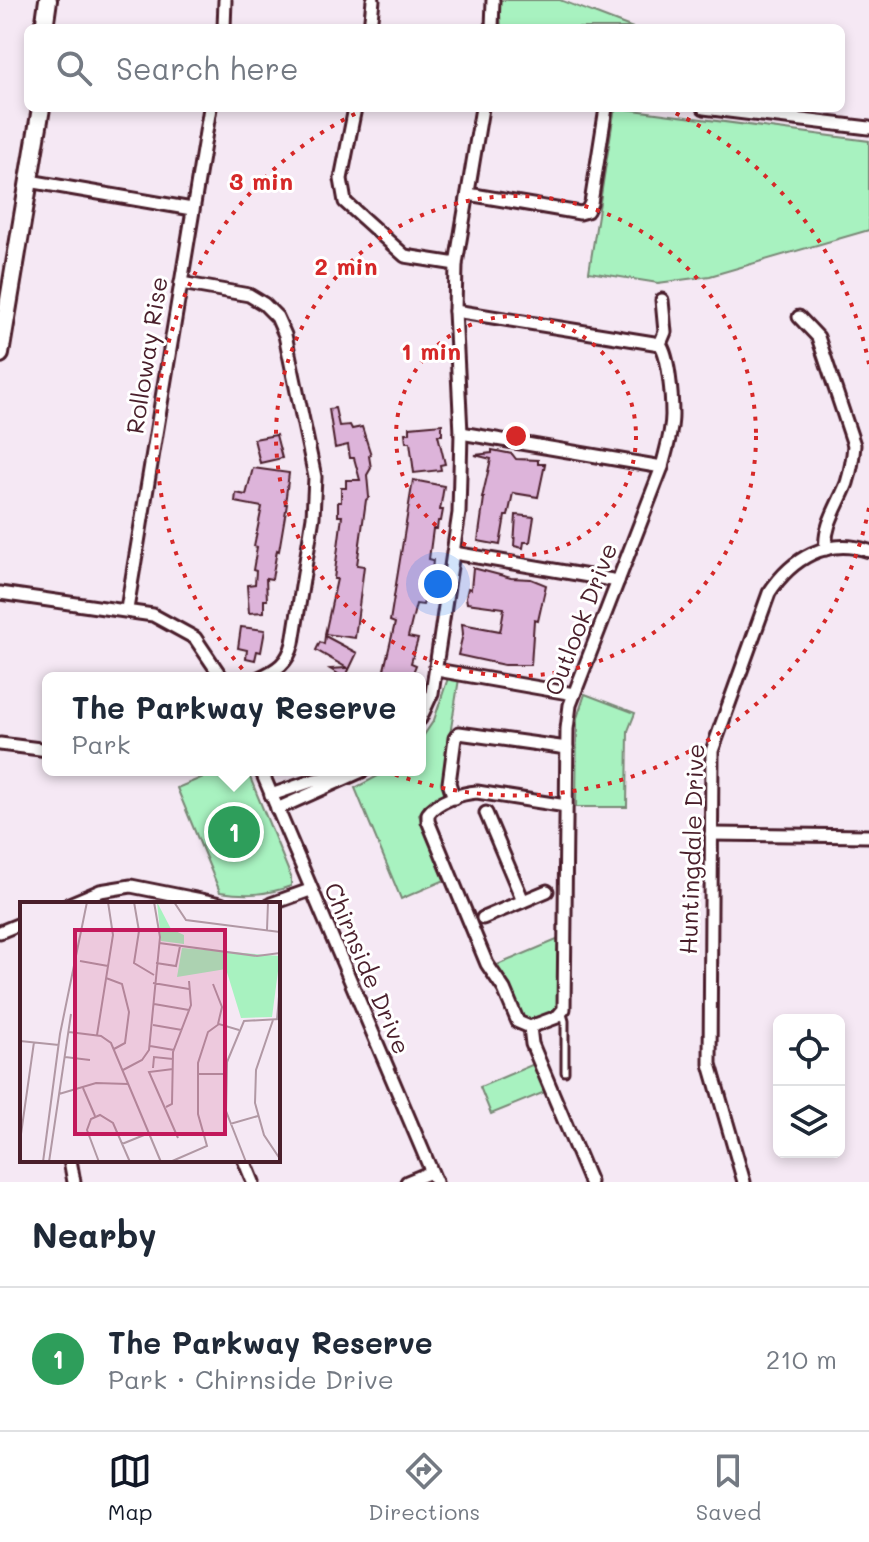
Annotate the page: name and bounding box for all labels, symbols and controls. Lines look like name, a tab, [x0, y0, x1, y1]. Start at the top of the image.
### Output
search box	[24, 24, 845, 112]
icon: search	[52, 46, 96, 90]
text: Search here	[116, 48, 299, 88]
text: 3 min	[229, 165, 293, 196]
text: 2 min	[315, 250, 378, 281]
street label: Rolloway Rise	[118, 274, 174, 436]
text: 1 min	[401, 335, 461, 366]
centre of rings	[502, 422, 530, 450]
street label: Outlook Drive	[537, 538, 623, 700]
your location	[418, 564, 458, 604]
popup	[42, 672, 426, 776]
text: The Parkway Reserve	[72, 687, 396, 727]
text: Park	[72, 727, 131, 761]
street label: Huntingdale Drive	[672, 743, 710, 955]
pin: 1	[208, 802, 260, 862]
street label: Chirnside Drive	[318, 877, 418, 1059]
inset map	[20, 902, 280, 1162]
map controls	[773, 1014, 845, 1158]
button: locate	[773, 1014, 845, 1086]
button: layers	[773, 1086, 845, 1158]
text: Nearby	[32, 1212, 157, 1257]
text: The Parkway Reserve	[108, 1322, 433, 1362]
text: 1	[52, 1342, 64, 1376]
text: 210 m	[766, 1342, 837, 1376]
text: Park · Chirnside Drive	[108, 1362, 394, 1396]
tab: Map	[108, 1449, 153, 1526]
tab: Directions	[368, 1449, 480, 1526]
tab: Saved	[696, 1449, 761, 1526]

